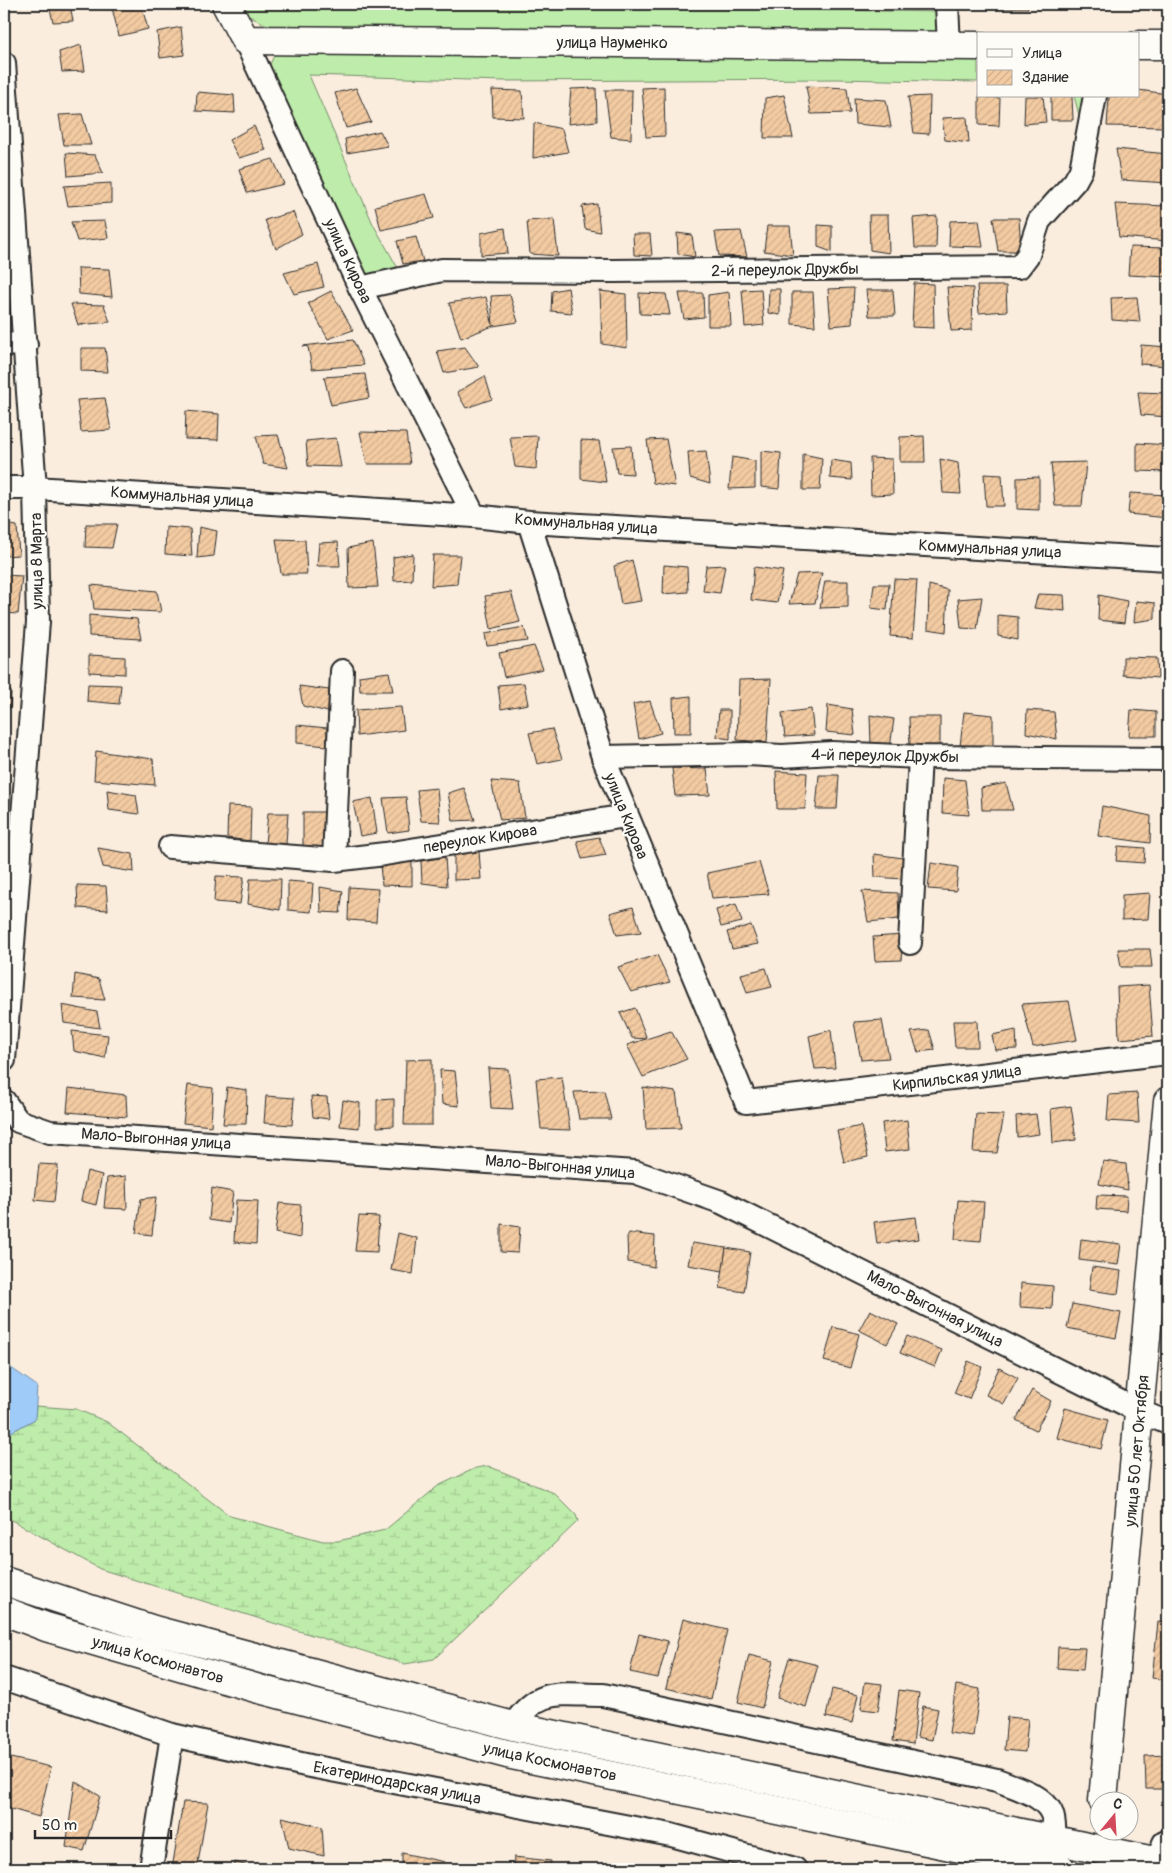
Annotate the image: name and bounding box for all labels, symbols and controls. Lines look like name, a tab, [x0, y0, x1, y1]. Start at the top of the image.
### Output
legend	[977, 32, 1140, 98]
street label: улица Науменко	[556, 33, 668, 53]
text: Улица	[1022, 44, 1062, 63]
text: Здание	[1022, 68, 1069, 87]
street label: улица Кирова	[319, 215, 376, 307]
street label: 2-й переулок Дружбы	[711, 259, 859, 281]
street label: Коммунальная улица	[110, 482, 254, 512]
street label: Коммунальная улица	[514, 509, 658, 539]
street label: улица 8 Марта	[26, 512, 48, 611]
street label: Коммунальная улица	[918, 535, 1062, 563]
street label: 4-й переулок Дружбы	[811, 745, 959, 767]
street label: улица Кирова	[599, 769, 652, 862]
street label: переулок Кирова	[422, 820, 538, 858]
street label: Кирпильская улица	[891, 1060, 1023, 1096]
street label: Мало-Выгонная улица	[80, 1124, 232, 1154]
street label: Мало-Выгонная улица	[484, 1150, 636, 1184]
street label: Мало-Выгонная улица	[863, 1266, 1007, 1352]
street label: улица 50 лет Октября	[1120, 1374, 1154, 1529]
street label: улица Космонавтов	[89, 1631, 226, 1688]
street label: улица Космонавтов	[480, 1738, 619, 1786]
street label: Екатеринодарская улица	[311, 1757, 483, 1809]
north arrow	[1090, 1790, 1140, 1840]
text: С	[1111, 1795, 1125, 1814]
scale bar	[35, 1808, 171, 1840]
text: 50 m	[42, 1816, 77, 1835]

